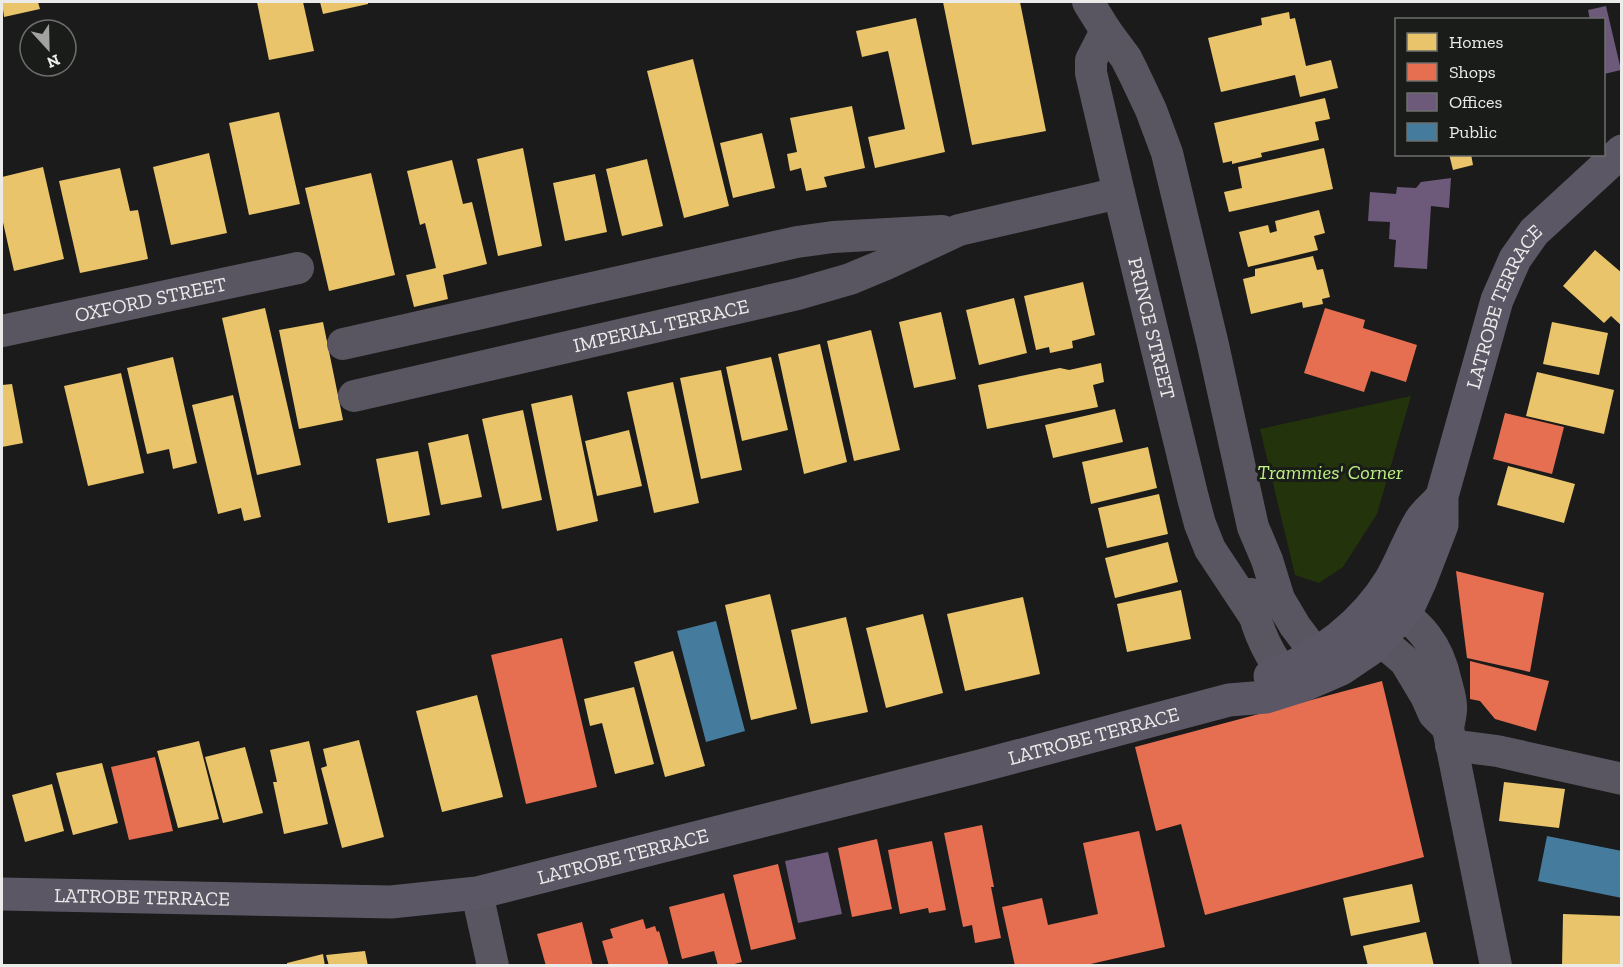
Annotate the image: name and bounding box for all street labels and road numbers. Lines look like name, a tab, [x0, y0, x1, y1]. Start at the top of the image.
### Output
street label: LATROBE TERRACE	[1461, 219, 1547, 392]
street label: PRINCE STREET	[1123, 255, 1181, 402]
street label: OXFORD STREET	[73, 272, 229, 327]
street label: IMPERIAL TERRACE	[571, 294, 751, 357]
street label: LATROBE TERRACE	[1006, 702, 1182, 770]
street label: LATROBE TERRACE	[535, 823, 711, 889]
street label: LATROBE TERRACE	[54, 883, 230, 911]

